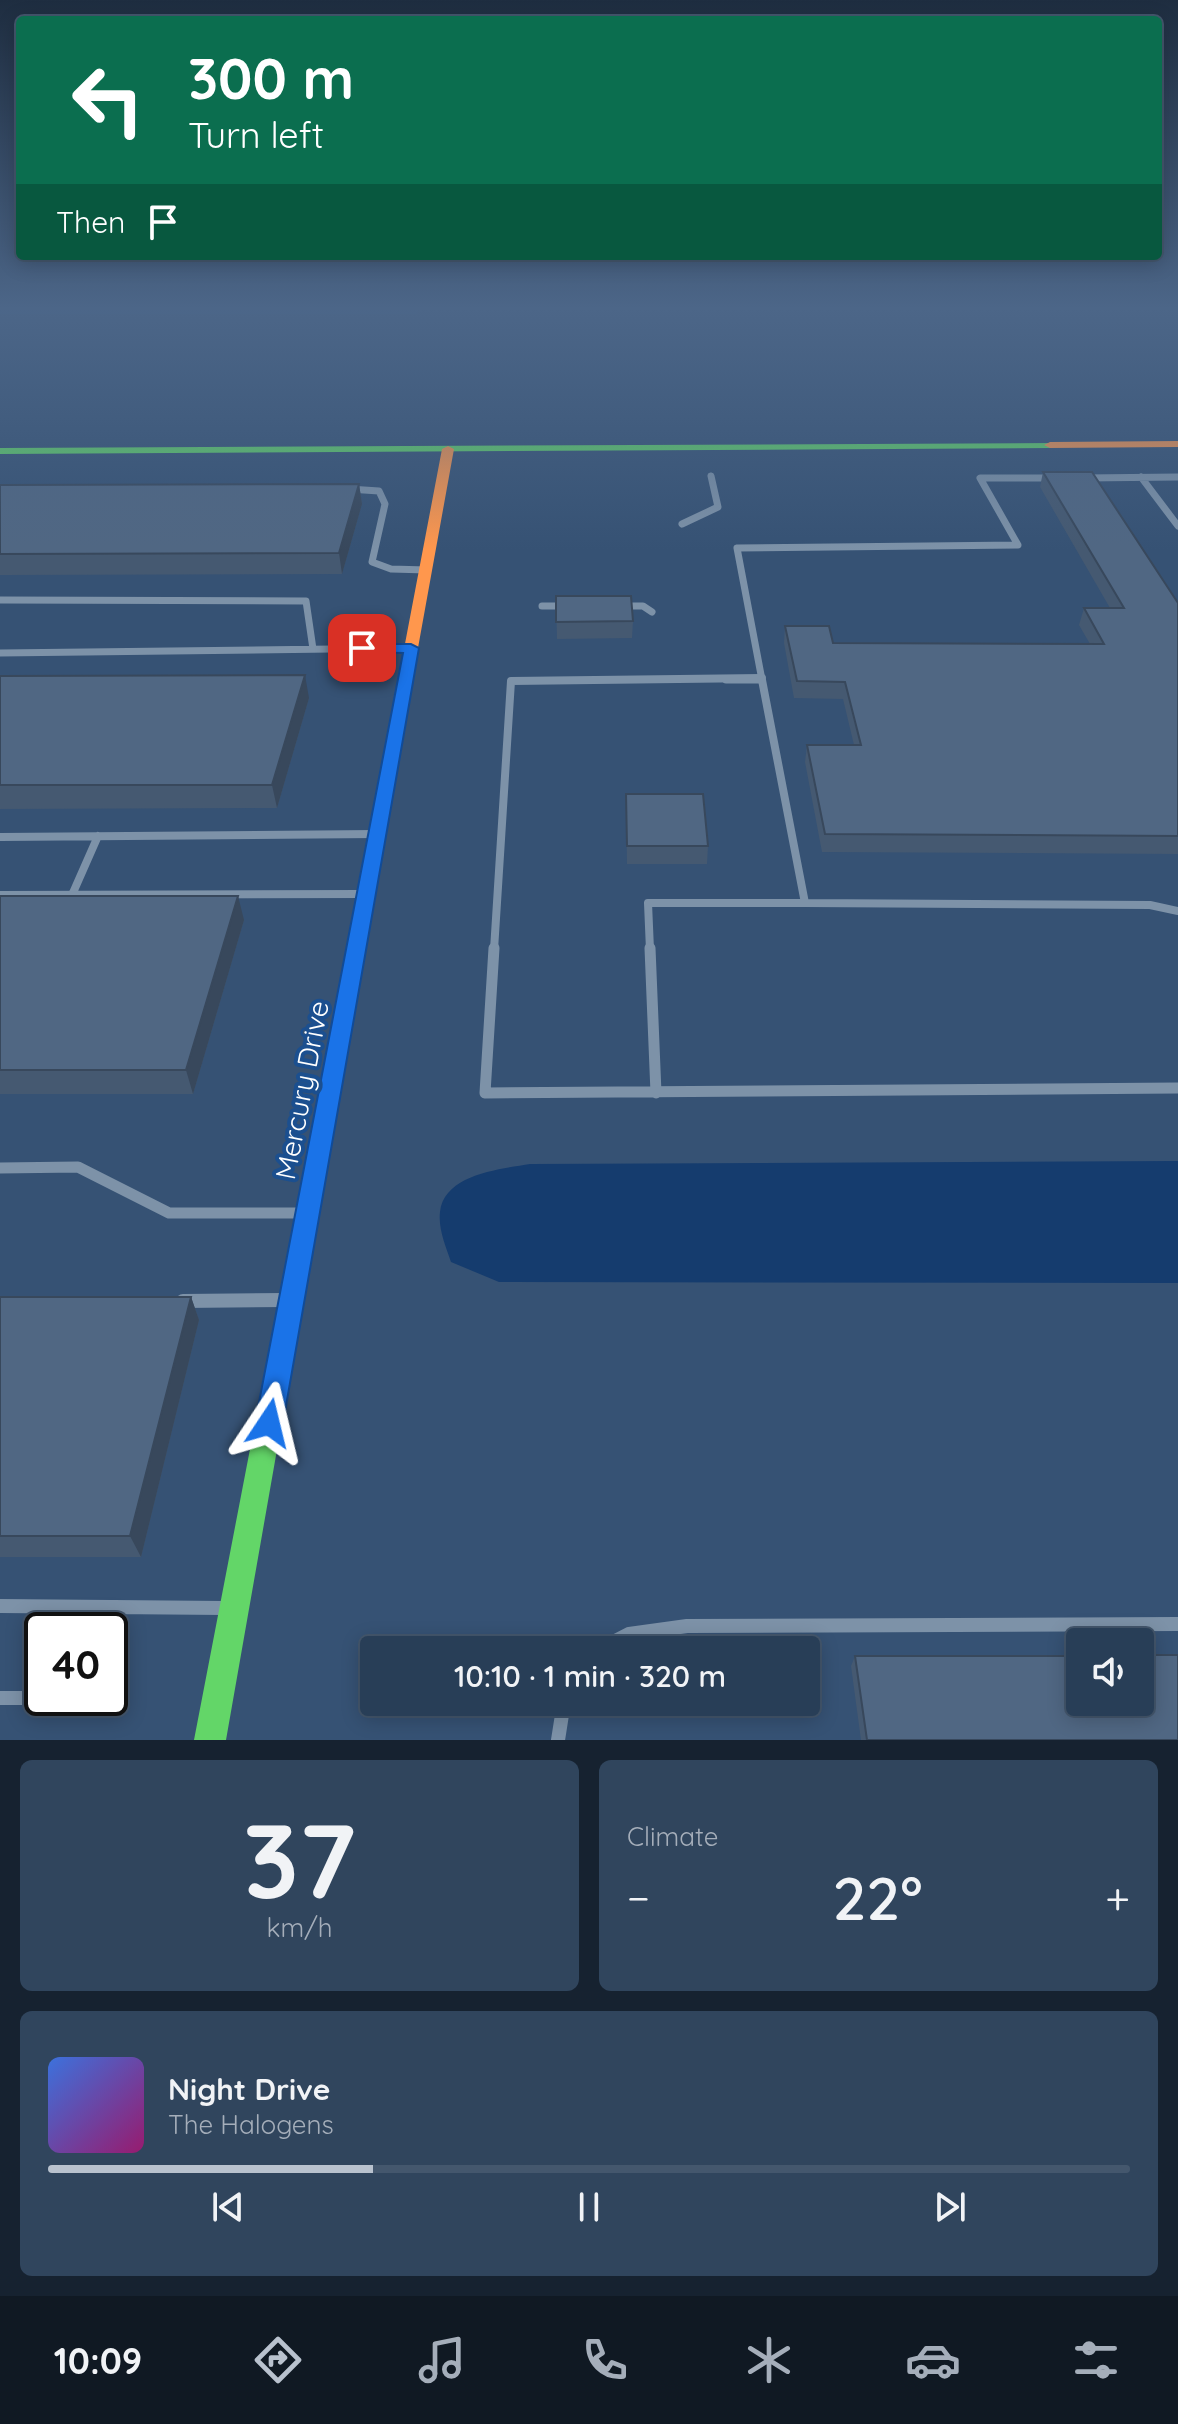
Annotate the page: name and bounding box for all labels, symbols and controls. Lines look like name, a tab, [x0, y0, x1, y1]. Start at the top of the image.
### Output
text: 300 m	[188, 43, 354, 113]
icon: left	[56, 48, 160, 152]
text: Turn left	[188, 112, 324, 157]
icon: arrive	[141, 200, 185, 244]
text: Then	[56, 203, 125, 241]
pin	[328, 614, 396, 682]
icon: arrive	[340, 626, 384, 670]
street label: Mercury Drive	[267, 998, 336, 1182]
position arrow	[227, 1381, 311, 1465]
speed limit sign: 40	[24, 1612, 128, 1716]
map controls	[1066, 1628, 1154, 1716]
button: sound	[1066, 1628, 1154, 1716]
text: 10:10 · 1 min · 320 m	[454, 1657, 726, 1695]
text: 37	[243, 1794, 356, 1924]
text: Climate	[627, 1820, 718, 1853]
text: 22°	[833, 1860, 923, 1935]
text: −	[627, 1870, 650, 1925]
text: +	[1105, 1870, 1130, 1925]
text: km/h	[267, 1911, 332, 1944]
text: Night Drive	[168, 2070, 330, 2108]
text: The Halogens	[168, 2108, 334, 2141]
icon: previous	[206, 2185, 250, 2229]
icon: pause	[567, 2185, 611, 2229]
icon: next	[928, 2185, 972, 2229]
icon: directions	[250, 2332, 306, 2388]
icon: music	[414, 2332, 470, 2388]
icon: phone	[577, 2332, 633, 2388]
icon: climate	[741, 2332, 797, 2388]
icon: car	[905, 2332, 961, 2388]
icon: filters	[1068, 2332, 1124, 2388]
text: 10:09	[54, 2338, 142, 2383]

